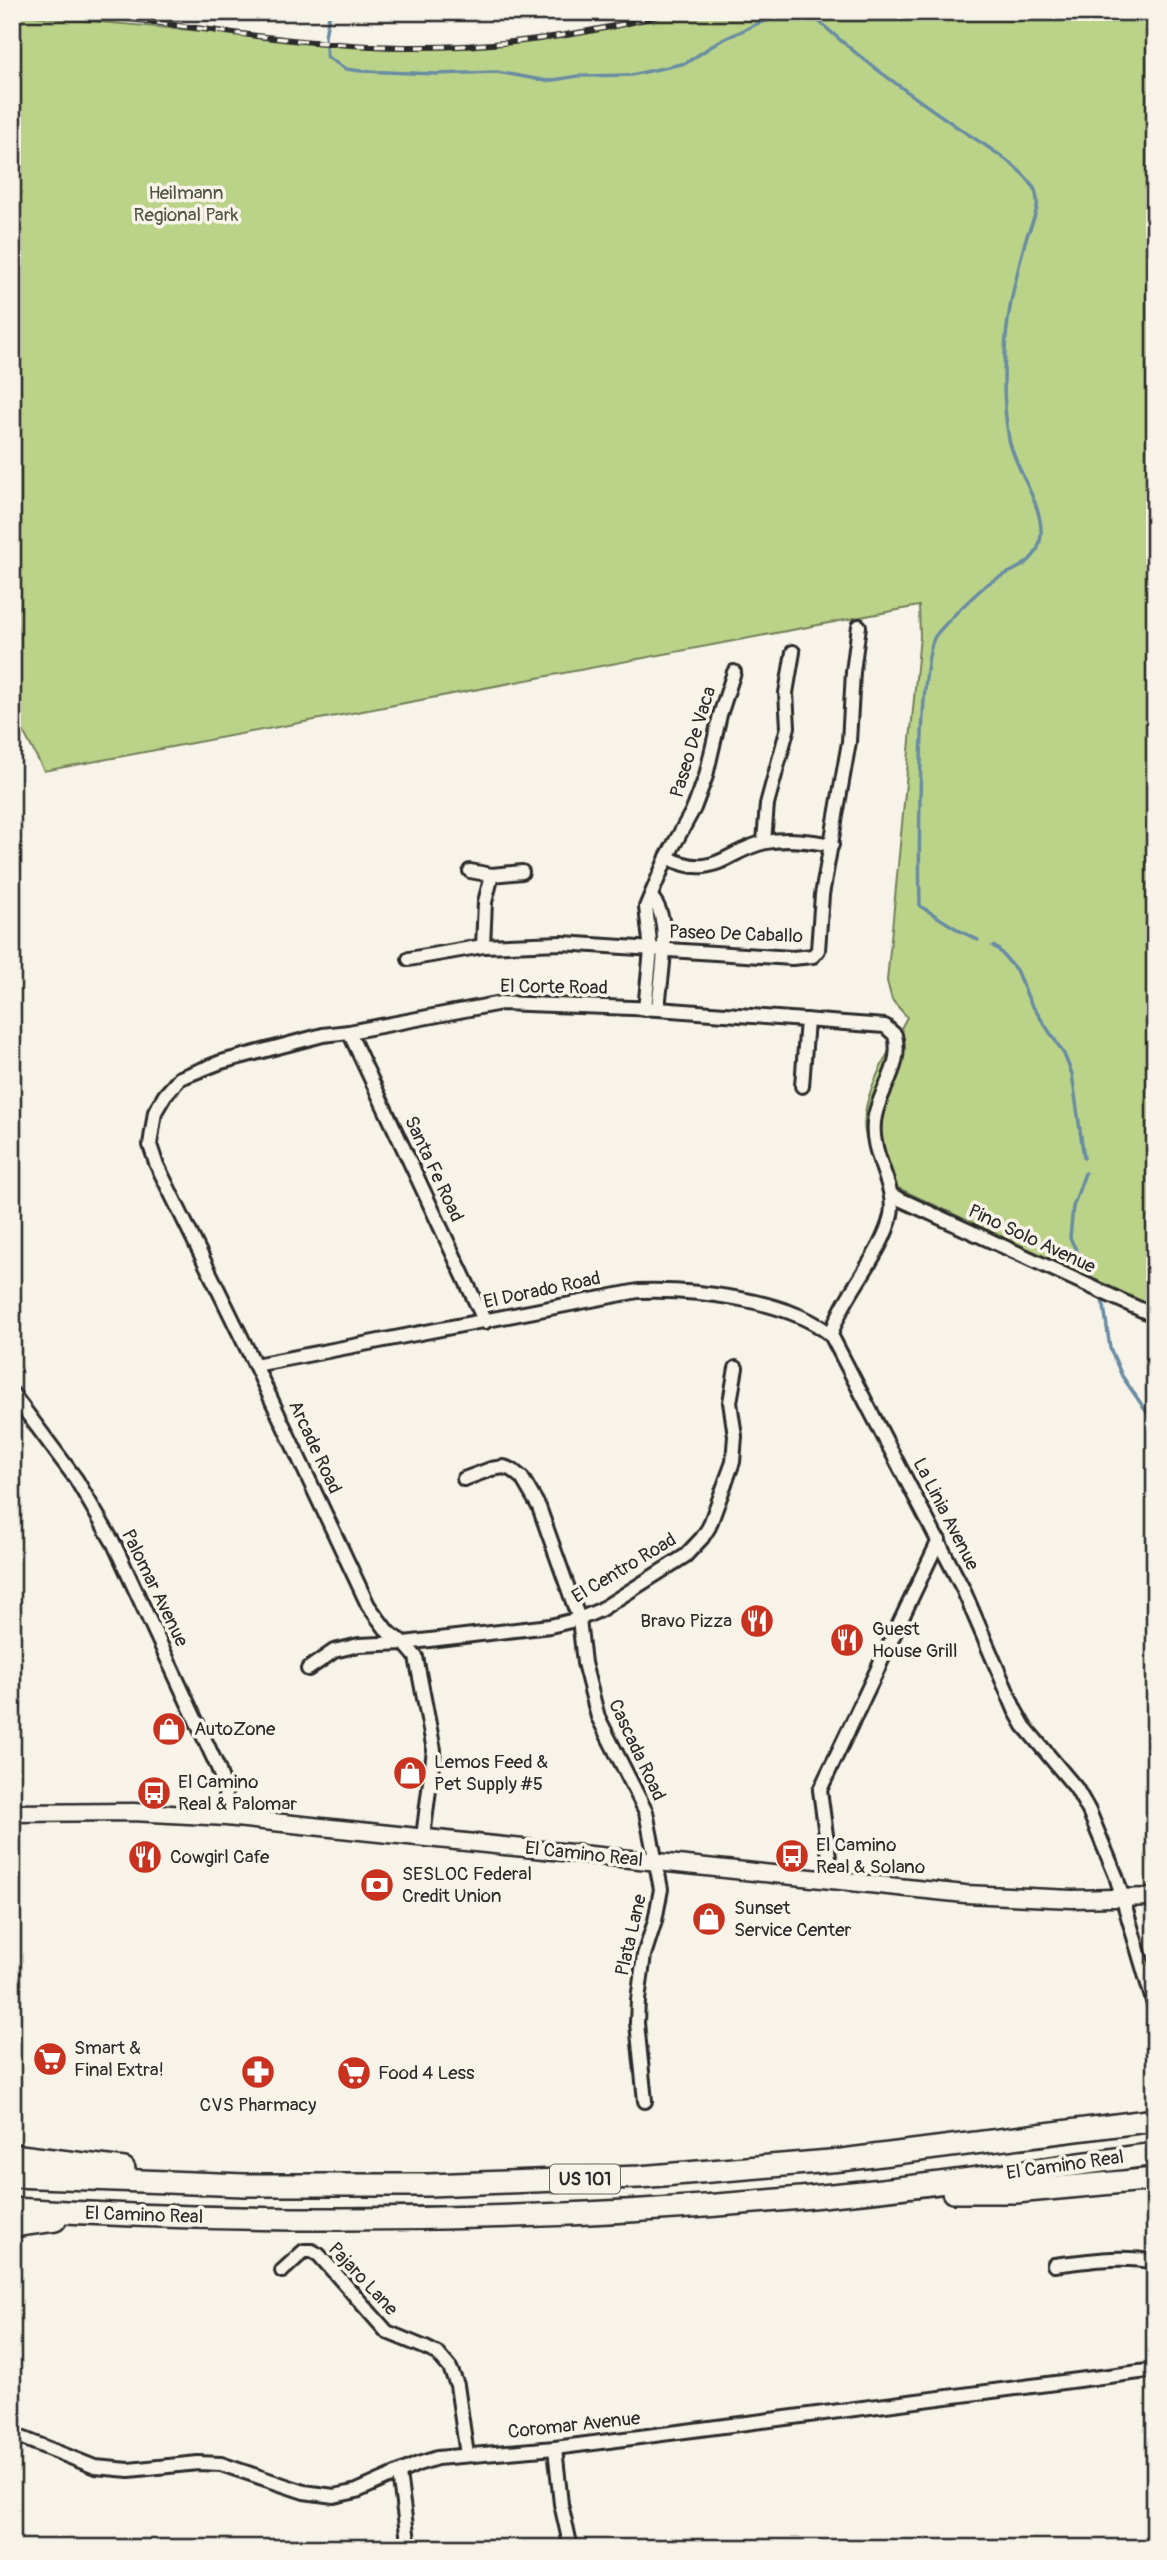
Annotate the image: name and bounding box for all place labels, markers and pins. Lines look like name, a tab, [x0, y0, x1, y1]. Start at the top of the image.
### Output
restaurant icon: Bravo Pizza	[738, 1602, 776, 1640]
place label: Bravo Pizza	[640, 1609, 732, 1633]
place label: Guest House Grill	[872, 1617, 958, 1663]
restaurant icon: Guest House Grill	[828, 1621, 866, 1659]
shop icon: AutoZone	[150, 1710, 188, 1748]
place label: AutoZone	[194, 1717, 276, 1741]
place label: Lemos Feed & Pet Supply #5	[434, 1750, 549, 1796]
shop icon: Lemos Feed & Pet Supply #5	[391, 1754, 429, 1792]
place label: El Camino Real & Palomar	[178, 1770, 297, 1816]
bus stop icon: El Camino Real & Palomar	[135, 1774, 173, 1812]
place label: El Camino Real & Solano	[816, 1833, 925, 1879]
bus stop icon: El Camino Real & Solano	[773, 1837, 811, 1875]
restaurant icon: Cowgirl Cafe	[126, 1838, 164, 1876]
place label: Cowgirl Cafe	[170, 1845, 270, 1869]
place label: SESLOC Federal Credit Union	[402, 1862, 532, 1908]
bank icon: SESLOC Federal Credit Union	[358, 1866, 396, 1904]
place label: Sunset Service Center	[734, 1896, 852, 1942]
shop icon: Sunset Service Center	[690, 1900, 728, 1938]
place label: Smart & Final Extra!	[74, 2036, 164, 2082]
supermarket icon: Smart & Final Extra!	[31, 2040, 69, 2078]
pharmacy icon: CVS Pharmacy	[239, 2053, 277, 2091]
supermarket icon: Food 4 Less	[335, 2054, 373, 2092]
place label: Food 4 Less	[378, 2061, 475, 2085]
place label: CVS Pharmacy	[200, 2093, 316, 2117]

